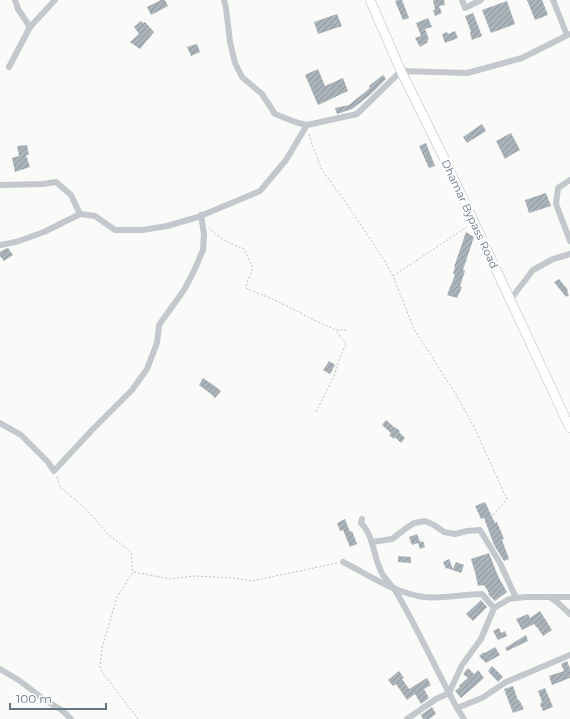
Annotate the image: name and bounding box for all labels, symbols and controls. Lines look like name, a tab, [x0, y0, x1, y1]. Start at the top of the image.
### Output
street label: Dhamar Bypass Road	[439, 157, 501, 271]
scale bar	[10, 685, 106, 711]
text: 100 m	[16, 691, 52, 706]

